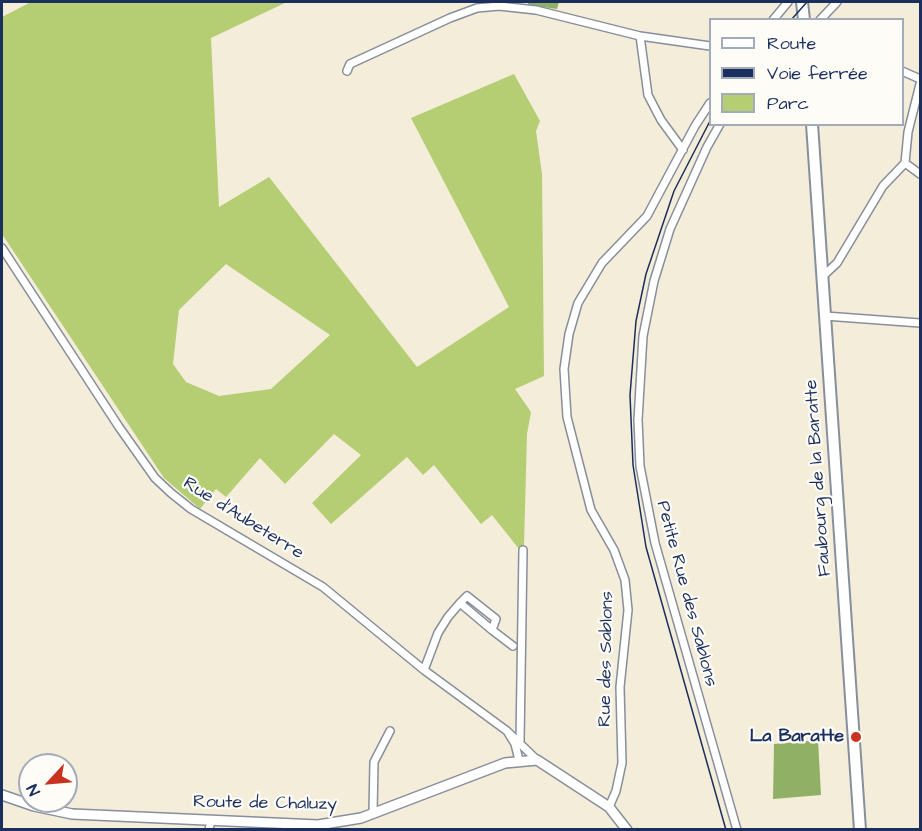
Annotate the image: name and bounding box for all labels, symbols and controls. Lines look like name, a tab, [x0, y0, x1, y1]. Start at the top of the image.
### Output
legend	[709, 18, 904, 126]
text: Route	[767, 31, 816, 56]
text: Voie ferrée	[767, 61, 868, 86]
text: Parc	[767, 91, 809, 116]
street label: Faubourg de la Baratte	[801, 379, 837, 577]
street label: Rue d'Aubeterre	[179, 473, 307, 565]
street label: Petite Rue des Sablons	[651, 499, 721, 689]
street label: Rue des Sablons	[595, 591, 619, 727]
place label: La Baratte	[750, 726, 844, 748]
marker: La Baratte	[849, 730, 863, 744]
north arrow	[18, 753, 78, 813]
text: N	[22, 781, 46, 799]
street label: Route de Chaluzy	[193, 792, 337, 816]

